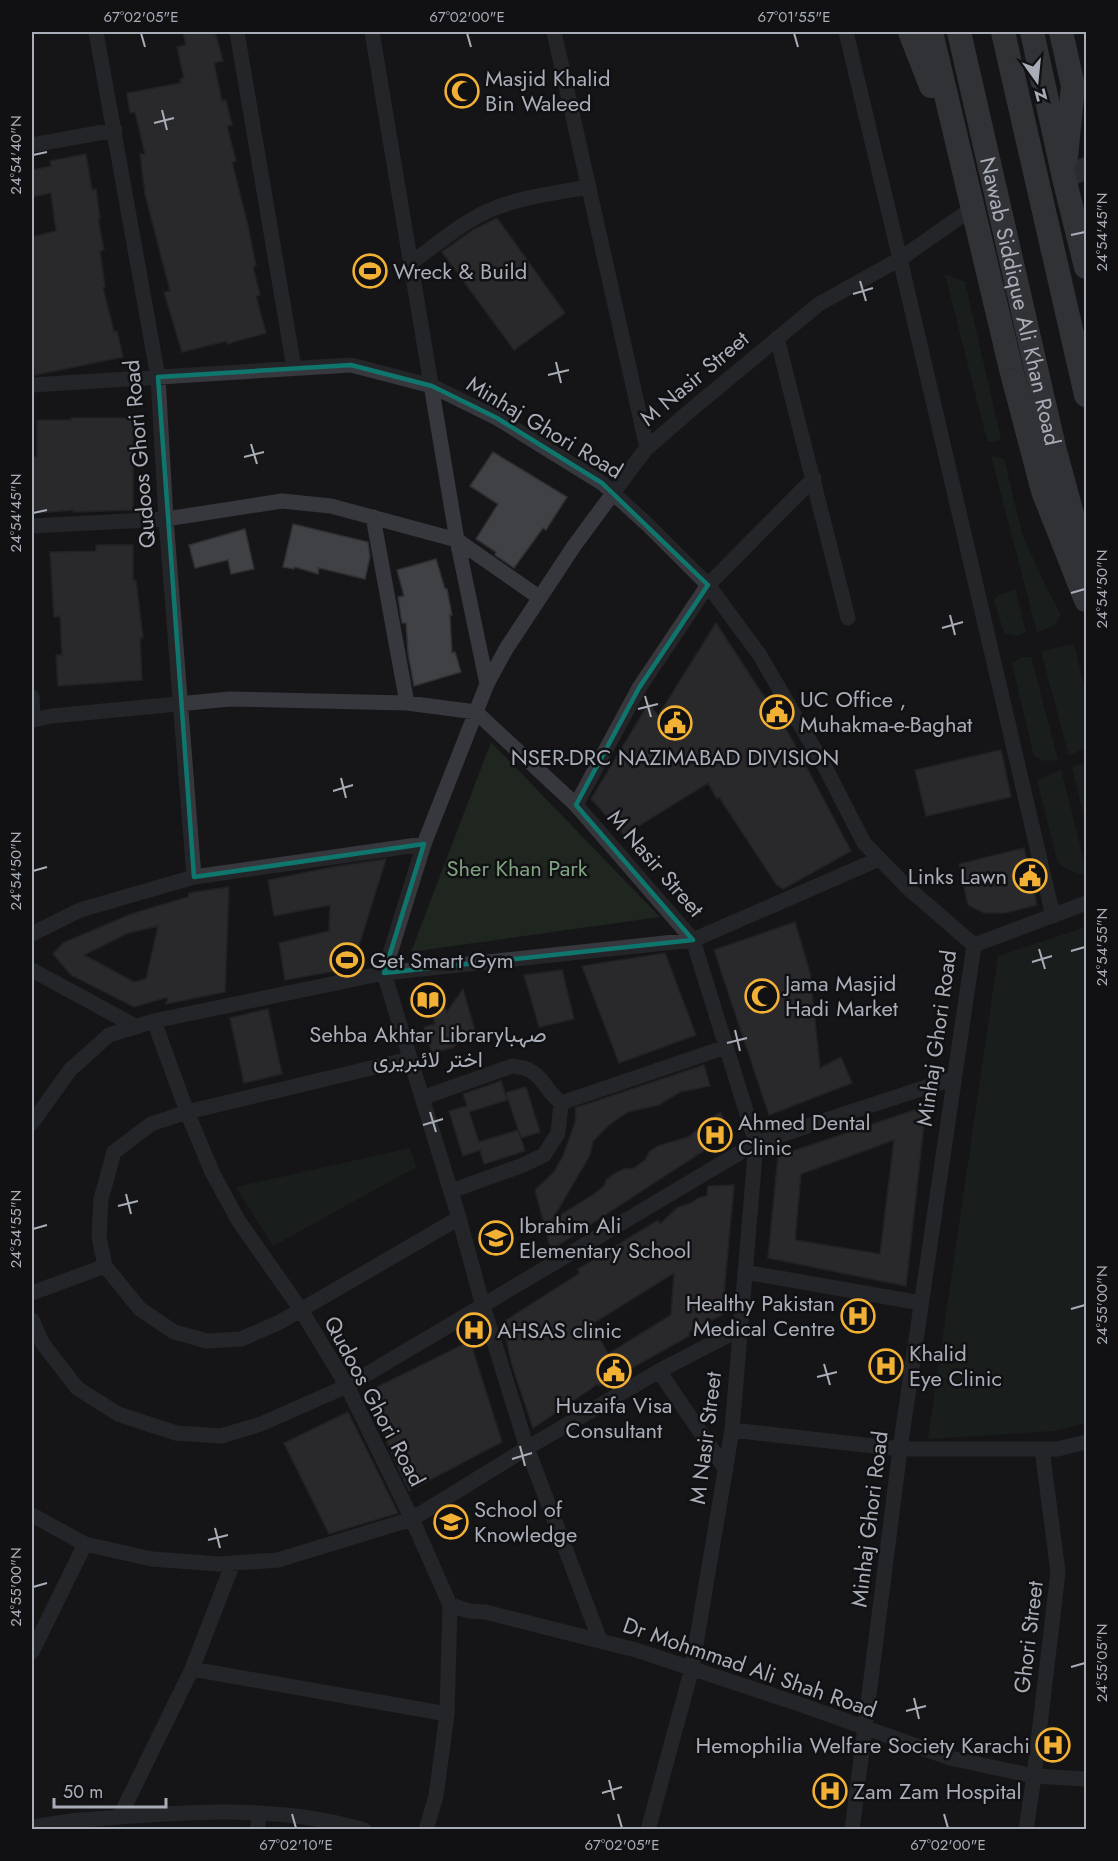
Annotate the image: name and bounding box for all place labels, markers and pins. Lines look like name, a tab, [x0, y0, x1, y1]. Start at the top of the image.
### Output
place label: Masjid Khalid Bin Waleed	[485, 62, 611, 119]
mosque icon: Masjid Khalid Bin Waleed	[444, 73, 480, 109]
sports icon: Wreck & Build	[352, 253, 388, 289]
place label: Wreck & Build	[393, 255, 527, 287]
place label: UC Office , Muhakma-e-Baghat	[800, 683, 973, 740]
public building icon: UC Office , Muhakma-e-Baghat	[759, 694, 795, 730]
public building icon: NSER-DRC NAZIMABAD DIVISION	[657, 705, 693, 741]
place label: NSER-DRC NAZIMABAD DIVISION	[511, 741, 839, 773]
public building icon: Links Lawn	[1012, 858, 1048, 894]
place label: Links Lawn	[908, 860, 1007, 892]
sports icon: Get Smart Gym	[329, 942, 365, 978]
place label: Get Smart Gym	[370, 944, 514, 976]
place label: Jama Masjid Hadi Market	[782, 967, 899, 1024]
mosque icon: Jama Masjid Hadi Market	[744, 978, 780, 1014]
library icon: Sehba Akhtar Libraryصہبا اختر لائبریری	[410, 982, 446, 1018]
place label: Sehba Akhtar Libraryصہبا اختر لائبریری	[309, 1018, 547, 1075]
place label: Ahmed Dental Clinic	[738, 1106, 870, 1163]
hospital icon: Ahmed Dental Clinic	[697, 1117, 733, 1153]
place label: Ibrahim Ali Elementary School	[519, 1209, 691, 1266]
school or university icon: Ibrahim Ali Elementary School	[478, 1220, 514, 1256]
place label: Healthy Pakistan Medical Centre	[686, 1287, 835, 1344]
hospital icon: Healthy Pakistan Medical Centre	[840, 1298, 876, 1334]
hospital icon: AHSAS clinic	[456, 1312, 492, 1348]
place label: AHSAS clinic	[497, 1314, 622, 1346]
place label: Khalid Eye Clinic	[909, 1337, 1002, 1394]
hospital icon: Khalid Eye Clinic	[868, 1348, 904, 1384]
public building icon: Huzaifa Visa Consultant	[596, 1353, 632, 1389]
place label: Huzaifa Visa Consultant	[556, 1389, 672, 1446]
place label: School of Knowledge	[474, 1493, 577, 1550]
school or university icon: School of Knowledge	[433, 1504, 469, 1540]
hospital icon: Hemophilia Welfare Society Karachi	[1035, 1727, 1071, 1763]
place label: Hemophilia Welfare Society Karachi	[695, 1729, 1030, 1761]
hospital icon: Zam Zam Hospital	[812, 1773, 848, 1809]
place label: Zam Zam Hospital	[853, 1775, 1021, 1807]

